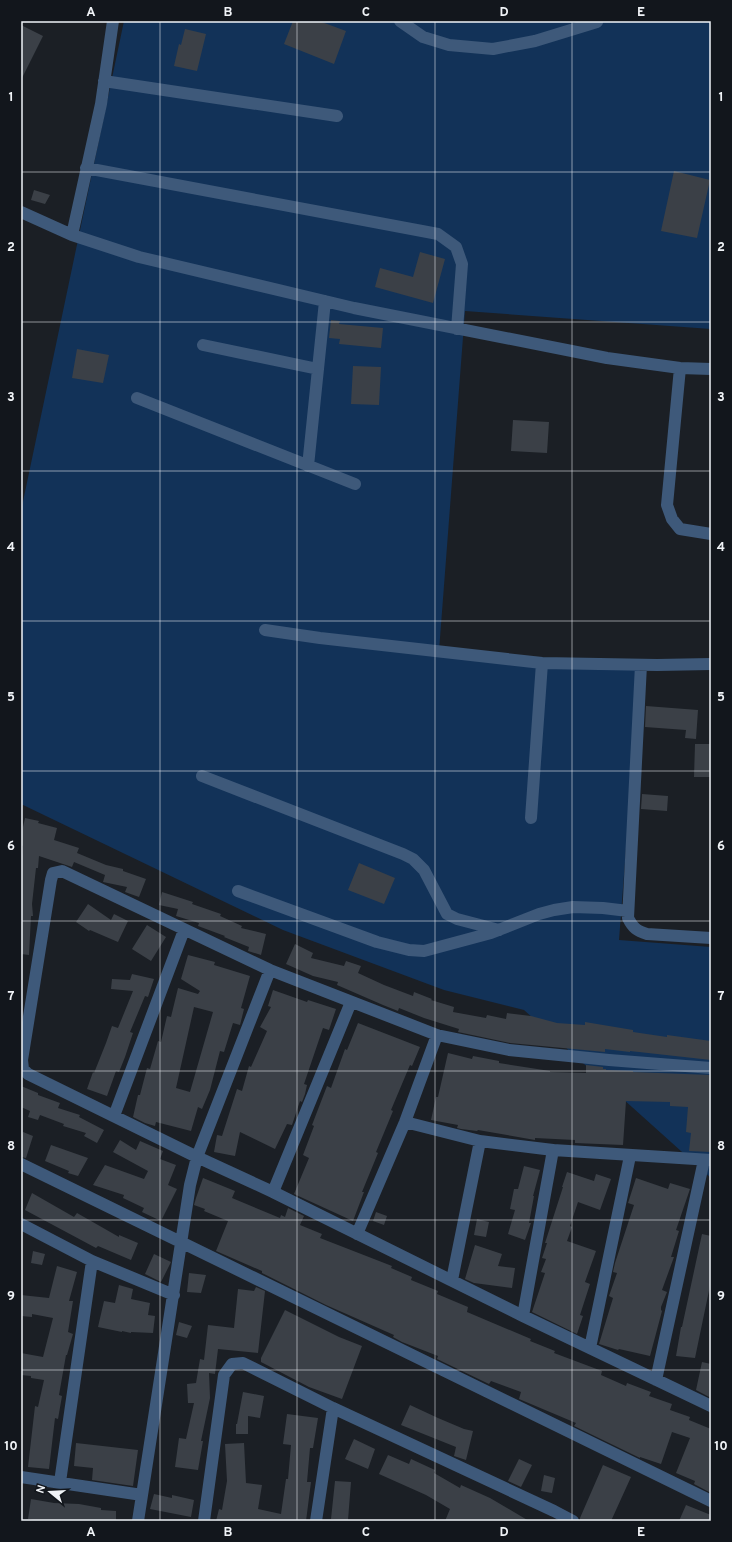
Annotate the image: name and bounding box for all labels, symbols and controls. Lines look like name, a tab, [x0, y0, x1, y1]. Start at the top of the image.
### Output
text: A	[86, 5, 96, 21]
text: B	[224, 5, 233, 21]
text: C	[362, 5, 370, 21]
text: D	[499, 5, 509, 21]
text: E	[637, 5, 645, 21]
text: 1	[8, 90, 14, 106]
text: 1	[718, 90, 724, 106]
text: 2	[7, 240, 15, 256]
text: 2	[717, 240, 725, 256]
text: 3	[7, 390, 15, 406]
text: 3	[717, 390, 725, 406]
text: 4	[7, 540, 15, 556]
text: 4	[717, 540, 725, 556]
text: 5	[7, 690, 15, 706]
text: 5	[717, 690, 725, 706]
text: 6	[7, 839, 15, 855]
text: 6	[717, 839, 725, 855]
text: 7	[8, 989, 15, 1005]
text: 7	[718, 989, 725, 1005]
text: 8	[7, 1139, 15, 1155]
text: 8	[717, 1139, 725, 1155]
text: 9	[7, 1289, 15, 1305]
text: 9	[717, 1289, 725, 1305]
text: 10	[4, 1439, 18, 1455]
text: 10	[714, 1439, 728, 1455]
north arrow	[30, 1472, 70, 1512]
text: N	[34, 1483, 49, 1495]
text: A	[86, 1525, 96, 1541]
text: B	[224, 1525, 233, 1541]
text: C	[362, 1525, 370, 1541]
text: D	[499, 1525, 509, 1541]
text: E	[637, 1525, 645, 1541]

